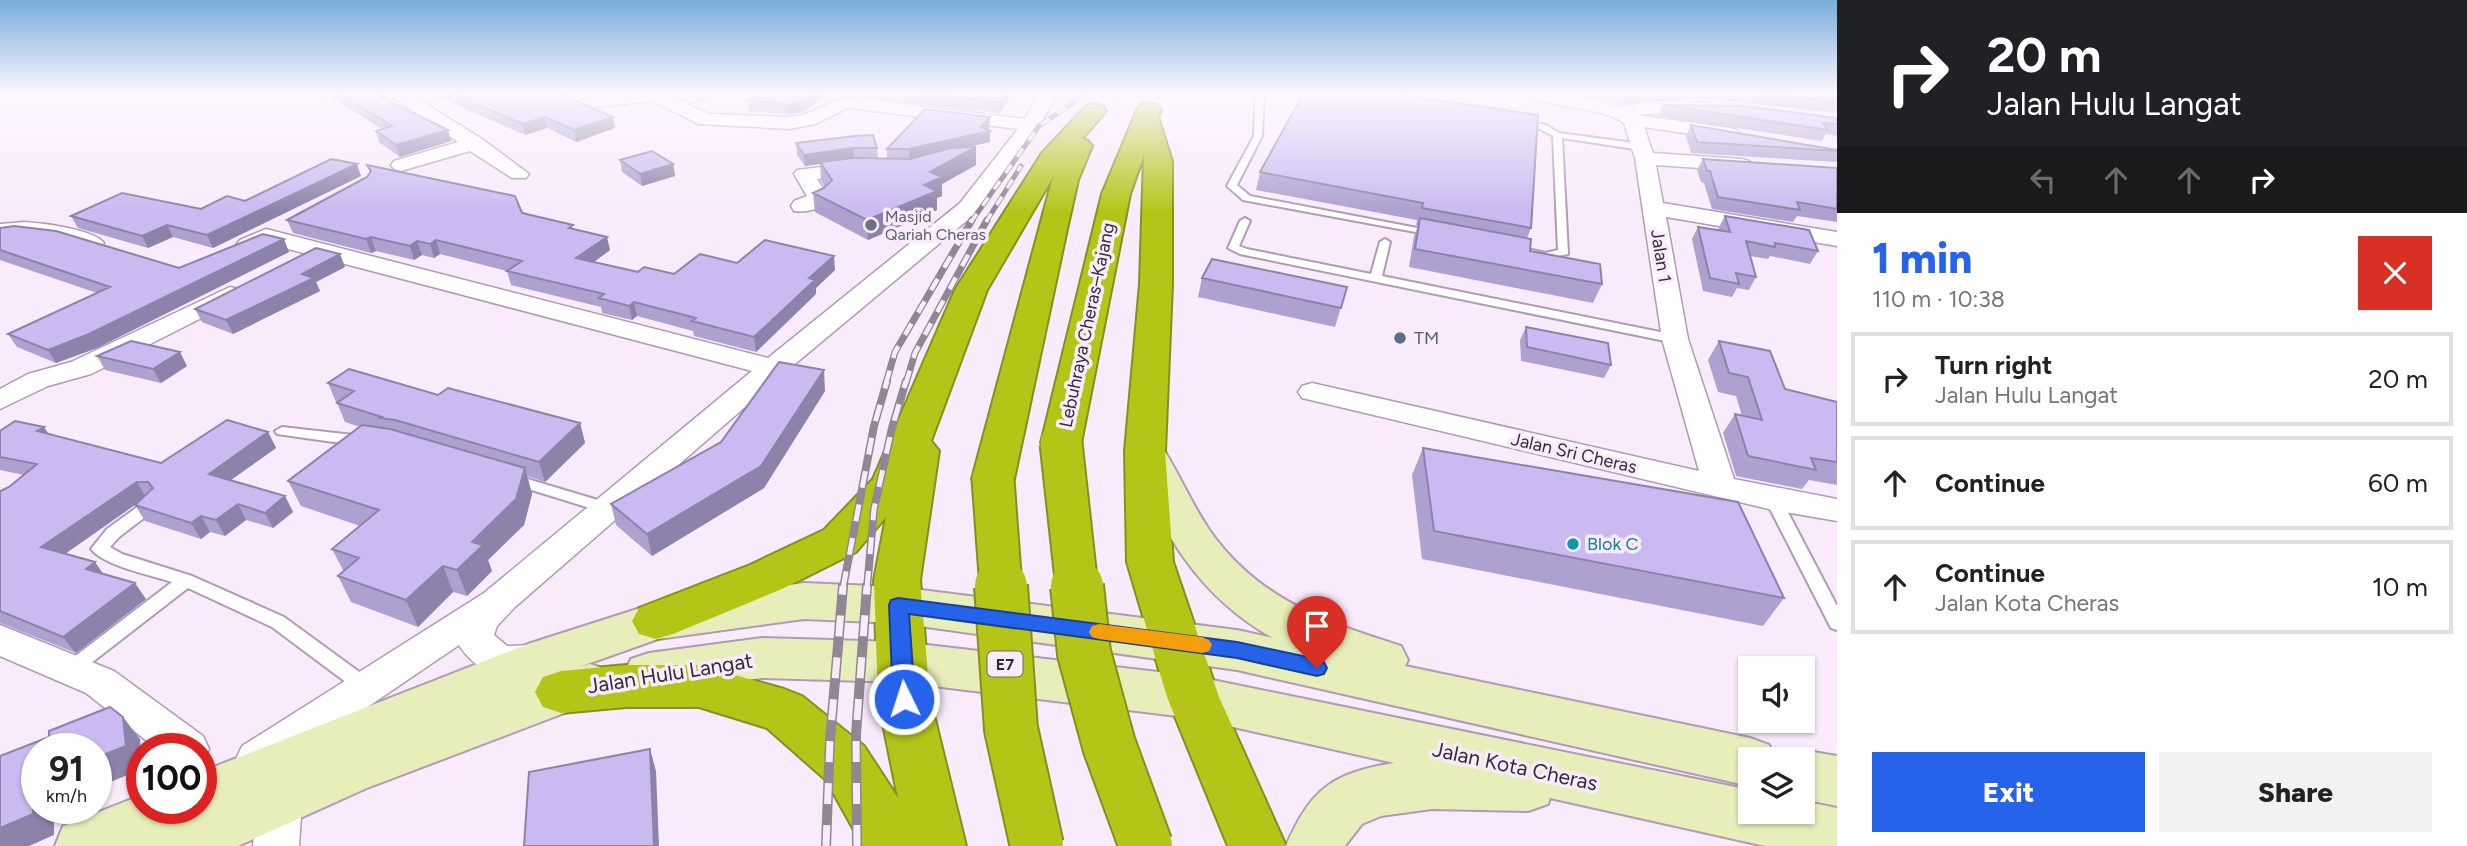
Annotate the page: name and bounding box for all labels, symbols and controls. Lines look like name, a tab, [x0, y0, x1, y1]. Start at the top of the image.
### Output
text: 20 m	[1987, 25, 2102, 84]
icon: right	[1872, 28, 1963, 119]
text: Jalan Hulu Langat	[1987, 85, 2242, 123]
icon: left	[2024, 161, 2062, 199]
icon: ahead	[2097, 161, 2135, 199]
icon: ahead	[2170, 161, 2208, 199]
icon: right	[2243, 161, 2281, 199]
place label: Masjid Qariah Cheras	[885, 207, 986, 244]
marker: Masjid Qariah Cheras	[863, 217, 879, 233]
street label: Lebuhraya Cheras–Kajang	[1055, 221, 1119, 429]
street label: Jalan 1	[1646, 228, 1676, 284]
text: 1 min	[1872, 233, 1972, 284]
button: close	[2358, 236, 2432, 310]
text: 110 m · 10:38	[1872, 285, 2005, 313]
place label: TM	[1414, 327, 1439, 349]
marker: TM	[1392, 330, 1408, 346]
text: Turn right	[1935, 349, 2052, 381]
icon: right	[1876, 360, 1914, 398]
text: 20 m	[2368, 363, 2428, 395]
text: Jalan Hulu Langat	[1935, 381, 2118, 409]
street label: Jalan Sri Cheras	[1509, 428, 1639, 478]
icon: ahead	[1876, 464, 1914, 502]
text: Continue	[1935, 467, 2045, 499]
text: 60 m	[2368, 467, 2428, 499]
place label: Blok C	[1587, 533, 1639, 555]
marker: Blok C	[1565, 536, 1581, 552]
text: Continue	[1935, 557, 2045, 589]
icon: ahead	[1876, 568, 1914, 606]
text: 10 m	[2372, 571, 2428, 603]
text: Jalan Kota Cheras	[1935, 589, 2119, 617]
pin	[1287, 596, 1347, 668]
icon: arrive	[1298, 607, 1336, 645]
street label: Jalan Hulu Langat	[586, 648, 755, 698]
road number: E7	[988, 652, 1023, 677]
map controls	[1738, 656, 1815, 824]
button: sound	[1738, 656, 1815, 733]
position arrow	[867, 662, 941, 736]
speed limit sign: 100	[126, 733, 217, 824]
street label: Jalan Kota Cheras	[1430, 736, 1600, 796]
button: layers	[1738, 747, 1815, 824]
text: 91	[49, 748, 84, 790]
button: Exit	[1872, 752, 2145, 832]
button: Share	[2159, 752, 2432, 832]
text: km/h	[46, 785, 87, 807]

